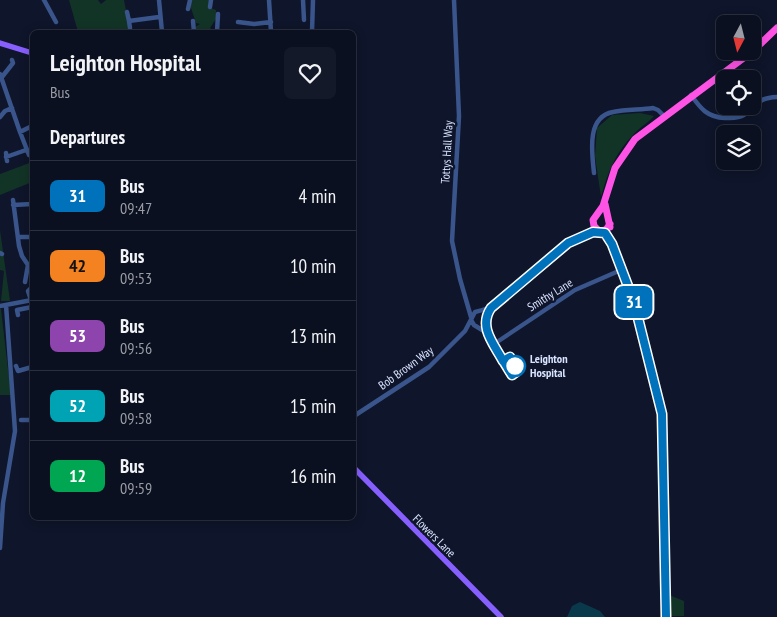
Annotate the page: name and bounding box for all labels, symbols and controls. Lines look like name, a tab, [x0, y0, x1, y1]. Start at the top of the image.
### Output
north arrow	[716, 15, 761, 60]
map controls	[716, 15, 761, 170]
text: Leighton Hospital	[50, 47, 201, 78]
button: heart	[284, 47, 336, 99]
button: locate	[716, 70, 761, 115]
text: Bus	[50, 82, 70, 102]
street label: Tottys Hall Way	[437, 120, 456, 184]
text: Departures	[50, 125, 125, 149]
button: layers	[716, 125, 761, 170]
text: Bus	[120, 174, 144, 198]
text: 31	[69, 184, 86, 207]
text: 4 min	[299, 184, 336, 208]
text: 09:47	[120, 198, 152, 218]
text: Bus	[120, 244, 144, 268]
text: 42	[69, 254, 86, 277]
text: 10 min	[290, 254, 336, 278]
text: 09:53	[120, 268, 152, 288]
street label: Smithy Lane	[524, 275, 575, 314]
line badge: 31	[612, 286, 656, 318]
text: 31	[625, 290, 643, 313]
text: Bus	[120, 314, 144, 338]
text: 53	[69, 324, 86, 347]
text: 13 min	[290, 324, 336, 348]
text: 09:56	[120, 338, 152, 358]
street label: Bob Brown Way	[375, 342, 437, 393]
place label: Leighton Hospital	[530, 351, 568, 380]
marker: Leighton Hospital	[504, 355, 526, 377]
text: Bus	[120, 384, 144, 408]
text: 52	[69, 394, 86, 417]
text: 15 min	[290, 394, 336, 418]
text: 09:58	[120, 408, 152, 428]
text: Bus	[120, 454, 144, 478]
text: 12	[69, 464, 86, 487]
text: 16 min	[290, 464, 336, 488]
text: 09:59	[120, 478, 152, 498]
street label: Flowers Lane	[410, 511, 459, 560]

